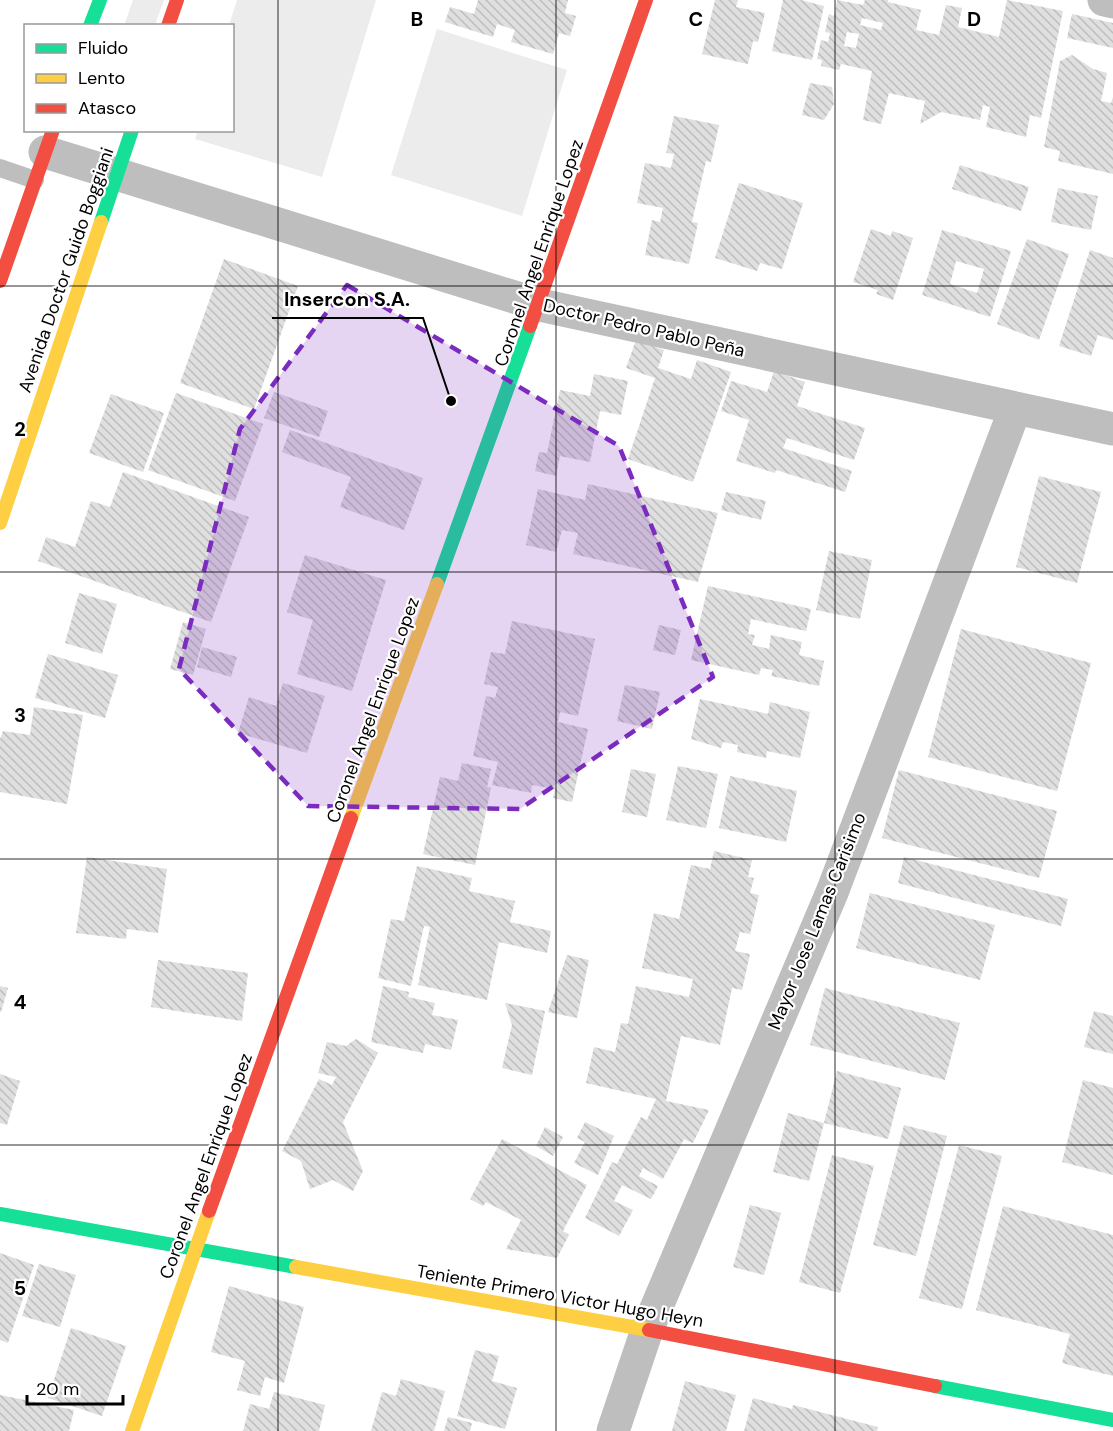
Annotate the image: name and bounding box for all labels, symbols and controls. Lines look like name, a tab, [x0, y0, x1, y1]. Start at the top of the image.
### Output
text: B	[411, 6, 423, 32]
text: C	[689, 6, 703, 32]
text: D	[967, 6, 981, 32]
legend	[24, 24, 234, 132]
text: Fluido	[78, 36, 128, 60]
text: Lento	[78, 66, 125, 90]
text: Atasco	[78, 96, 136, 120]
street label: Coronel Angel Enrique Lopez	[489, 136, 589, 370]
street label: Avenida Doctor Guido Boggiani	[13, 144, 119, 396]
callout: Insercon S.A.	[272, 280, 423, 318]
text: Insercon S.A.	[284, 286, 410, 312]
street label: Doctor Pedro Pablo Peña	[541, 293, 747, 363]
text: 2	[14, 416, 26, 442]
street label: Coronel Angel Enrique Lopez	[321, 594, 425, 826]
text: 3	[14, 702, 26, 728]
street label: Mayor Jose Lamas Carisimo	[762, 809, 872, 1033]
text: 4	[14, 989, 27, 1015]
street label: Coronel Angel Enrique Lopez	[154, 1050, 258, 1282]
street label: Teniente Primero Victor Hugo Heyn	[415, 1259, 705, 1333]
text: 5	[14, 1275, 26, 1301]
scale bar	[27, 1368, 123, 1406]
text: 20 m	[36, 1377, 79, 1401]

